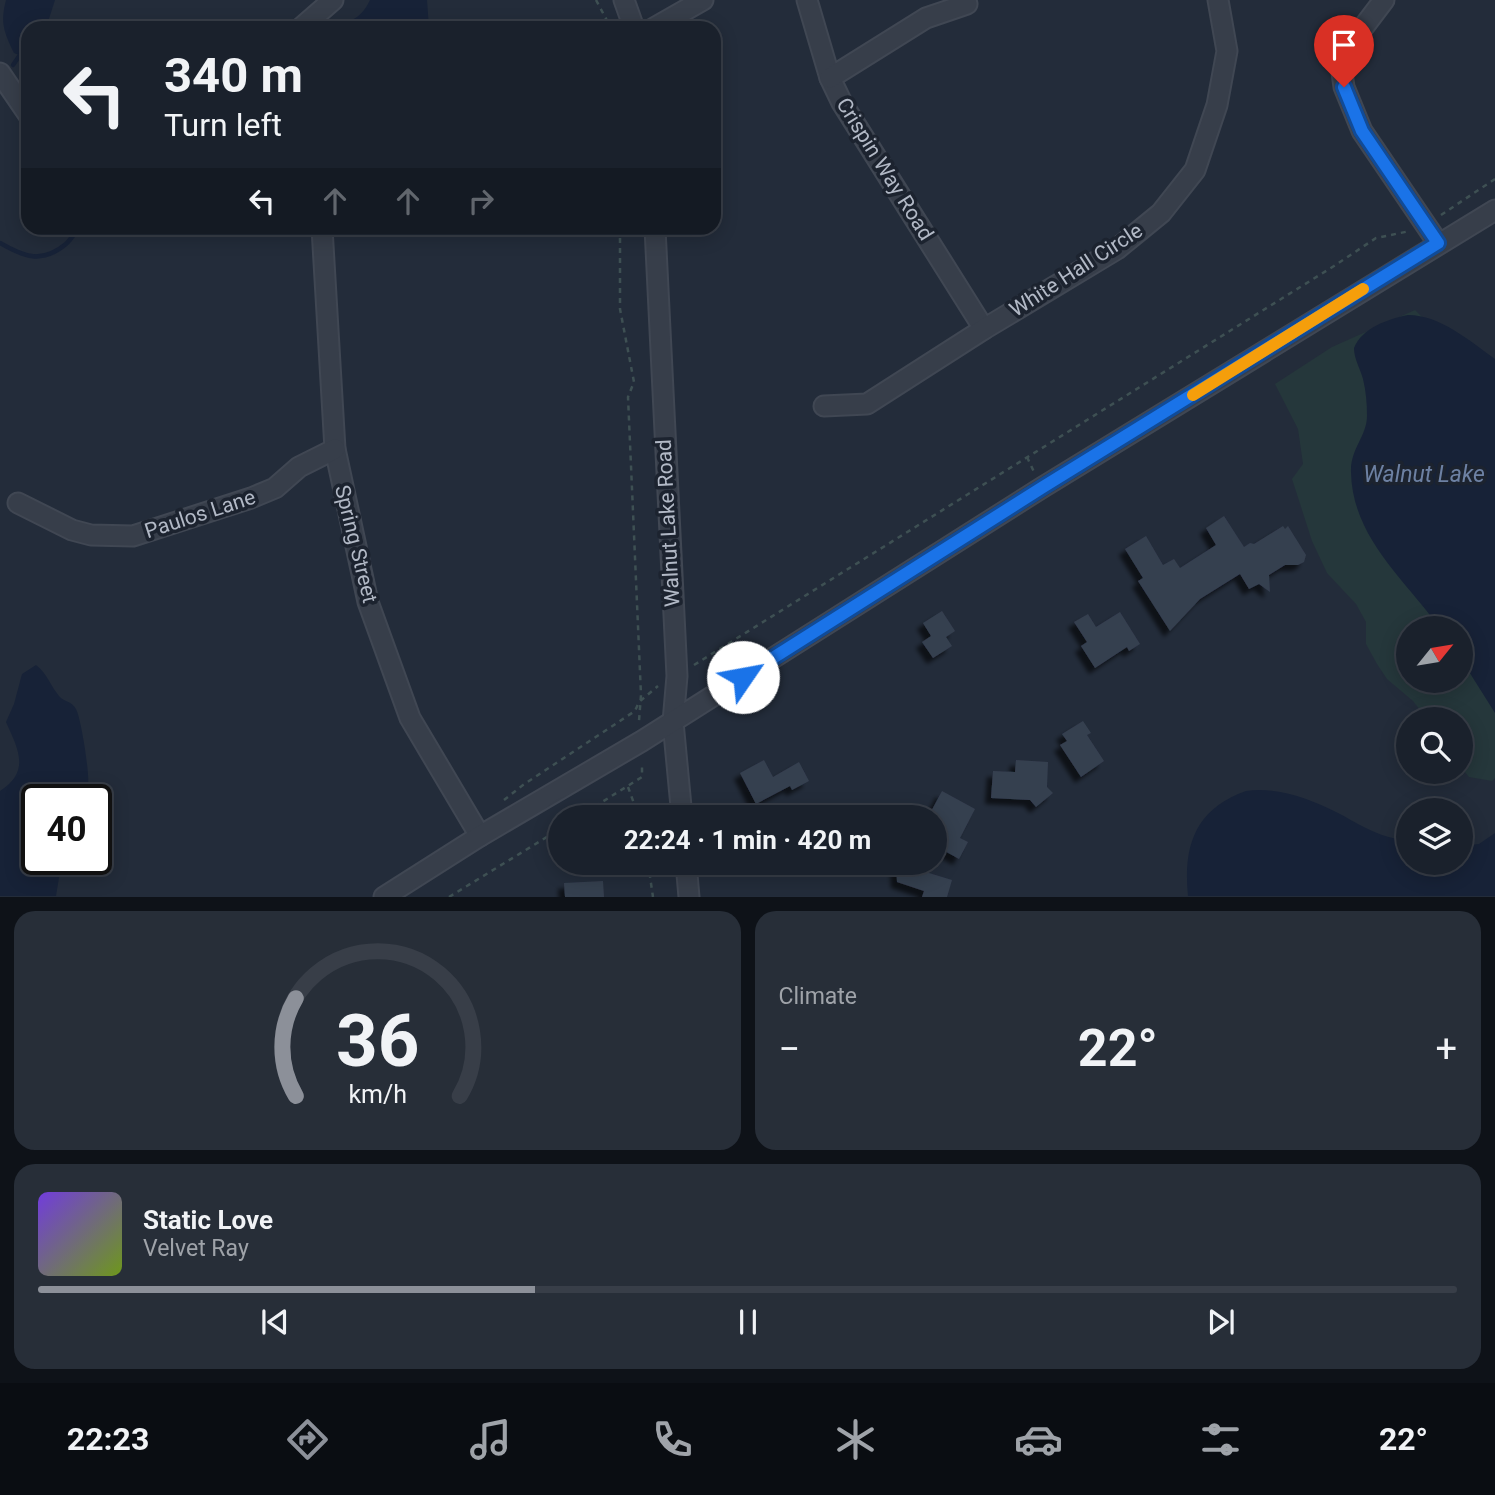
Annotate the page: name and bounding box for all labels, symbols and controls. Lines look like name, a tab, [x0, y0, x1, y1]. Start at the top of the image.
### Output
pin	[1314, 15, 1374, 87]
icon: arrive	[1325, 26, 1363, 64]
text: 340 m	[164, 47, 303, 104]
icon: left	[49, 49, 140, 140]
street label: Crispin Way Road	[832, 93, 938, 245]
text: Turn left	[164, 106, 282, 144]
icon: left	[243, 182, 281, 220]
icon: ahead	[316, 182, 354, 220]
icon: ahead	[389, 182, 427, 220]
icon: right	[462, 182, 500, 220]
street label: White Hall Circle	[1005, 218, 1147, 322]
street label: Walnut Lake Road	[652, 439, 684, 607]
water label: Walnut Lake	[1363, 461, 1485, 488]
street label: Spring Street	[330, 483, 382, 605]
street label: Paulos Lane	[142, 485, 258, 543]
north arrow	[1396, 616, 1474, 693]
map controls	[1396, 616, 1473, 875]
position arrow	[706, 640, 780, 714]
button: search	[1396, 707, 1473, 784]
speed limit sign: 40	[21, 784, 112, 875]
button: layers	[1396, 798, 1473, 875]
text: 22:24 · 1 min · 420 m	[624, 825, 871, 855]
text: Climate	[779, 983, 857, 1010]
text: 36	[335, 999, 419, 1085]
text: 22°	[1078, 1018, 1158, 1079]
text: −	[779, 1027, 800, 1071]
text: +	[1435, 1027, 1457, 1071]
text: km/h	[348, 1080, 407, 1109]
text: Static Love	[143, 1205, 273, 1235]
text: Velvet Ray	[143, 1235, 249, 1262]
icon: previous	[256, 1303, 294, 1341]
icon: pause	[729, 1303, 767, 1341]
icon: next	[1202, 1303, 1240, 1341]
icon: directions	[283, 1415, 332, 1464]
icon: music	[466, 1415, 515, 1464]
icon: phone	[648, 1415, 697, 1464]
icon: climate	[831, 1415, 880, 1464]
icon: car	[1014, 1415, 1063, 1464]
icon: filters	[1196, 1415, 1245, 1464]
text: 22:23	[67, 1420, 149, 1458]
text: 22°	[1379, 1420, 1428, 1458]

